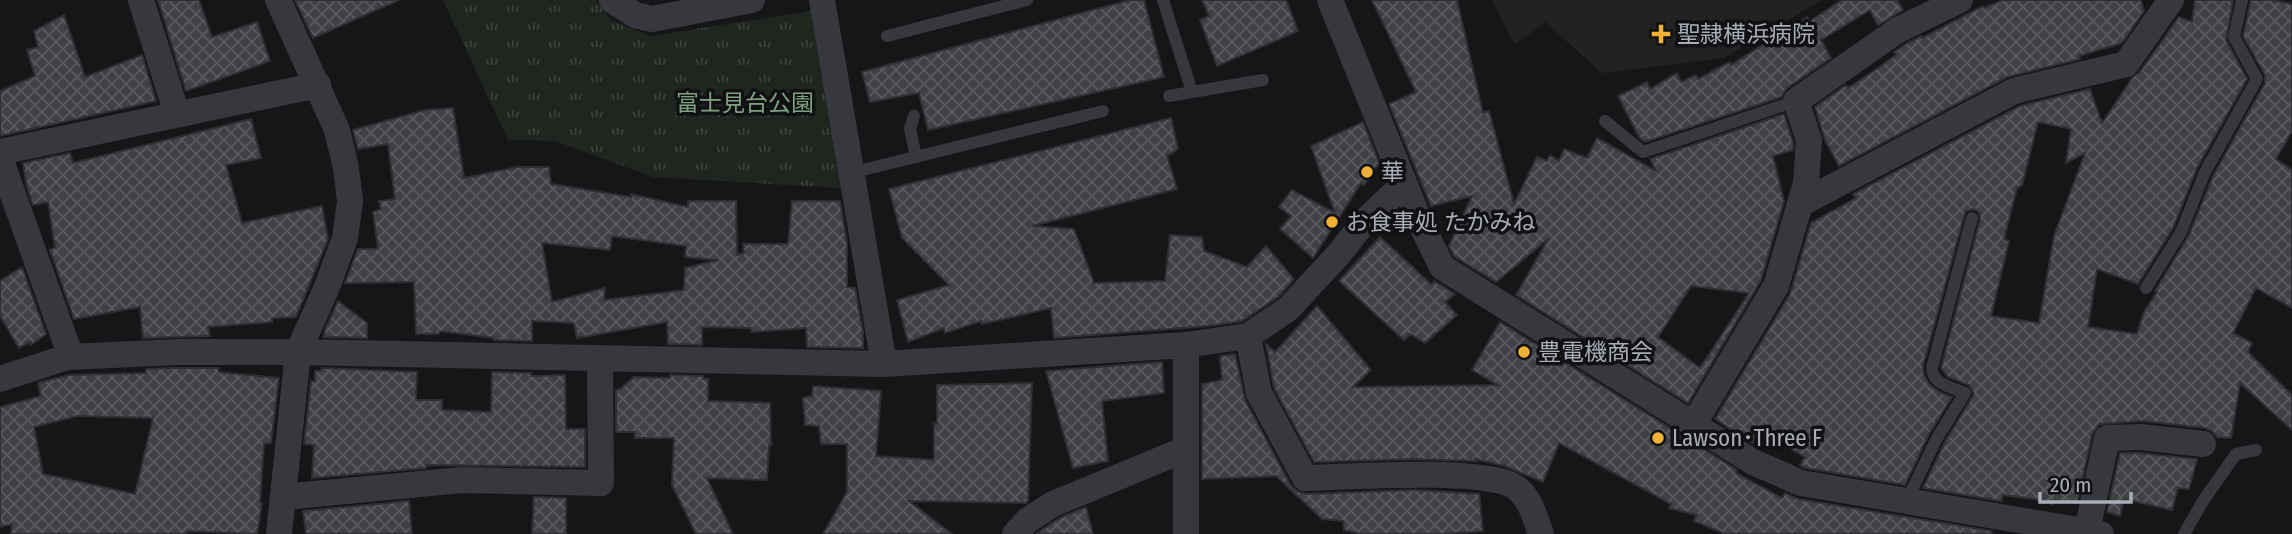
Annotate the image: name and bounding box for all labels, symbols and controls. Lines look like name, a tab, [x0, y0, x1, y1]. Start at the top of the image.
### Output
place label: 聖隷横浜病院	[1677, 20, 1815, 48]
marker: 聖隷横浜病院	[1651, 24, 1671, 44]
park label: 富士見台公園	[676, 89, 814, 117]
place label: 華	[1381, 158, 1404, 186]
marker: 華	[1359, 164, 1375, 180]
place label: お食事処 たかみね	[1346, 208, 1535, 236]
marker: お食事処 たかみね	[1324, 214, 1340, 230]
place label: 豊電機商会	[1538, 338, 1653, 366]
marker: 豊電機商会	[1516, 344, 1532, 360]
place label: Lawson･Three F	[1672, 424, 1822, 452]
marker: Lawson･Three F	[1650, 430, 1666, 446]
scale bar	[2040, 461, 2131, 505]
text: 20 m	[2050, 472, 2091, 498]

